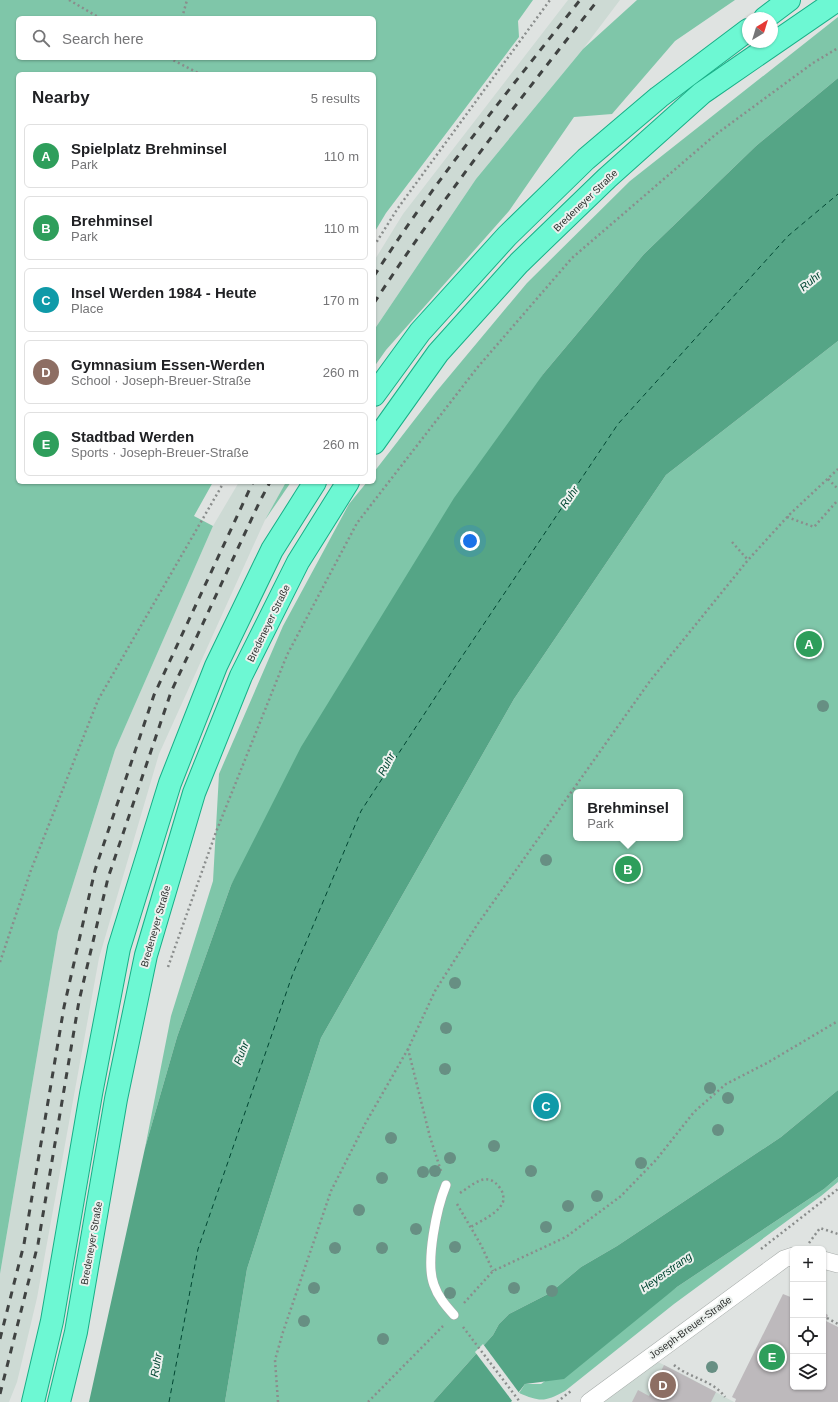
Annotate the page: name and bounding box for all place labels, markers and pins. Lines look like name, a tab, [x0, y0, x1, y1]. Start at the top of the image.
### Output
pin: A	[796, 629, 822, 659]
pin: B	[615, 854, 641, 884]
pin: C	[533, 1091, 559, 1121]
pin: E	[759, 1342, 785, 1372]
pin: D	[650, 1370, 676, 1400]

